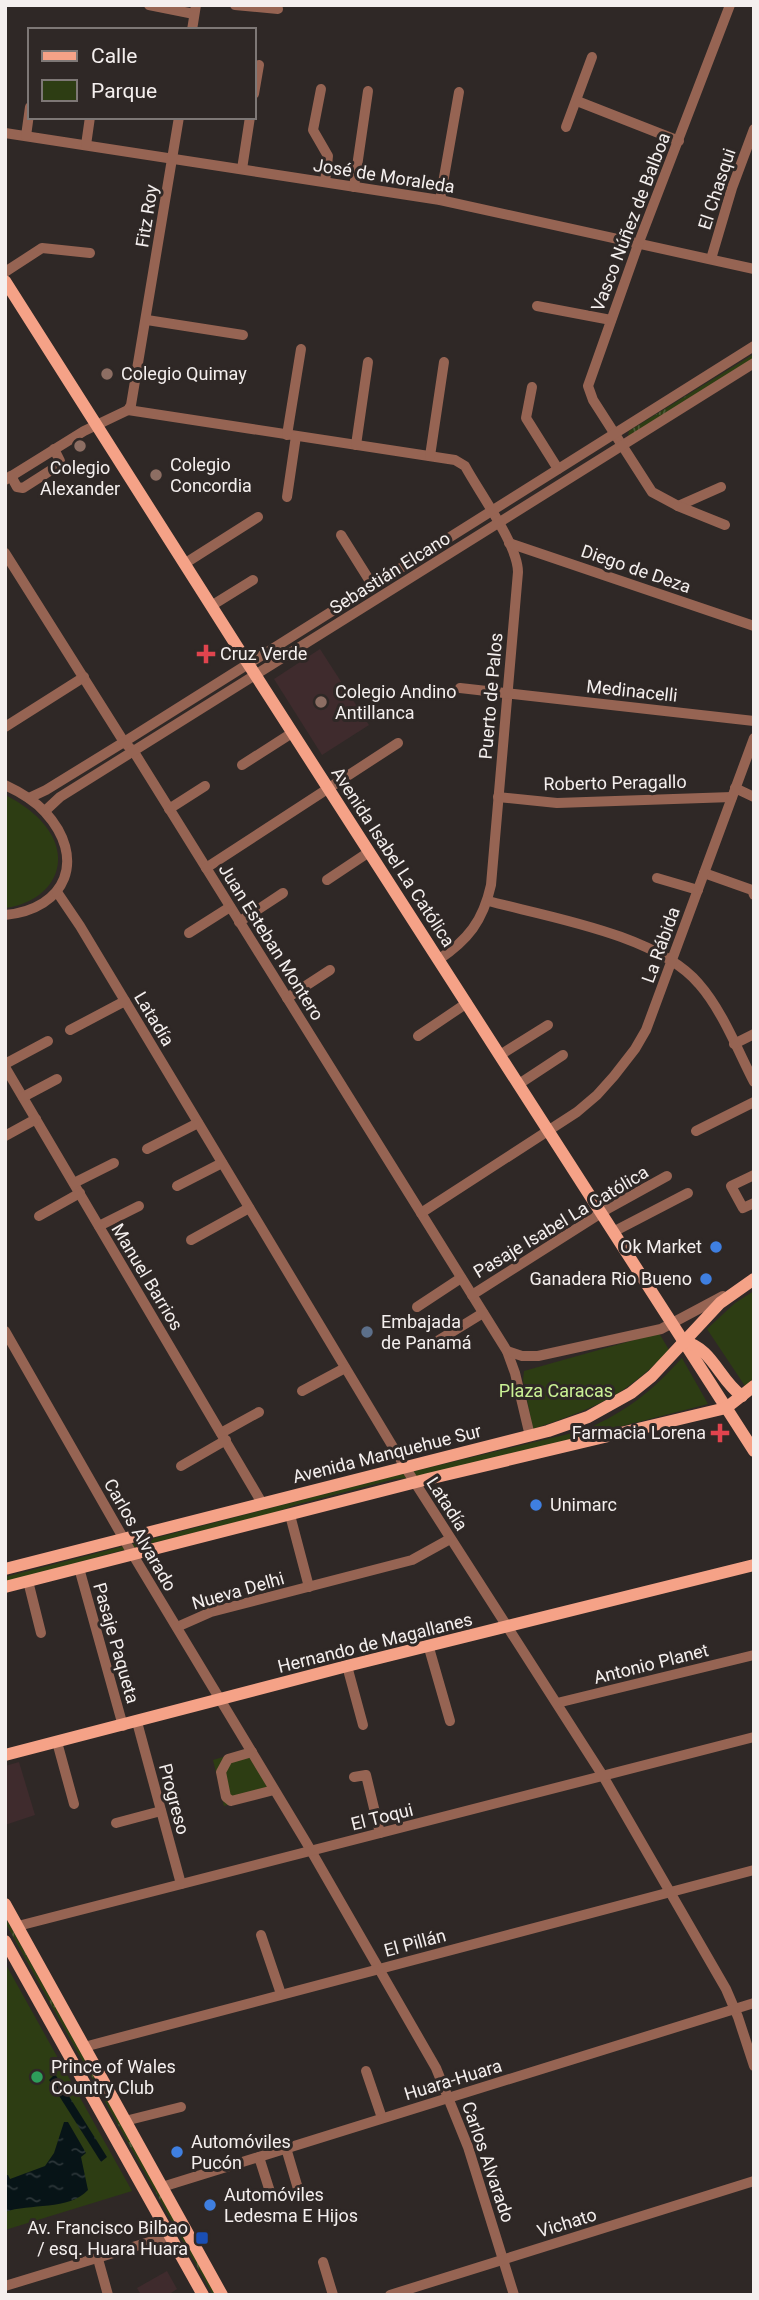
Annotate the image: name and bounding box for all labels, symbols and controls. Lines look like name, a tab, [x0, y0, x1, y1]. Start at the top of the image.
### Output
legend	[28, 28, 256, 119]
text: Calle	[91, 44, 137, 68]
text: Parque	[91, 79, 157, 103]
street label: Vasco Núñez de Balboa	[587, 130, 674, 314]
street label: El Chasqui	[694, 146, 740, 232]
street label: José de Moraleda	[312, 154, 456, 197]
street label: Fitz Roy	[131, 183, 162, 249]
place label: Colegio Quimay	[121, 363, 247, 384]
marker: Colegio Quimay	[99, 366, 115, 382]
marker: Colegio Alexander	[72, 438, 88, 454]
place label: Colegio Concordia	[170, 454, 252, 496]
place label: Colegio Alexander	[40, 457, 120, 499]
marker: Colegio Concordia	[148, 467, 164, 483]
street label: Sebastián Elcano	[326, 527, 454, 618]
street label: Diego de Deza	[578, 540, 694, 597]
street label: Puerto de Palos	[475, 632, 506, 760]
place label: Cruz Verde	[220, 643, 307, 664]
marker: Cruz Verde	[198, 646, 214, 662]
street label: Medinacelli	[585, 675, 679, 706]
place label: Colegio Andino Antillanca	[335, 681, 457, 723]
marker: Colegio Andino Antillanca	[313, 694, 329, 710]
street label: Avenida Isabel La Católica	[327, 763, 459, 951]
street label: Roberto Peragallo	[543, 771, 687, 794]
street label: Juan Esteban Montero	[215, 859, 328, 1024]
street label: La Rábida	[637, 904, 684, 986]
street label: Latadía	[130, 988, 179, 1050]
street label: Pasaje Isabel La Católica	[469, 1161, 652, 1282]
street label: Manuel Barrios	[107, 1220, 188, 1334]
place label: Ok Market	[620, 1236, 702, 1257]
marker: Ok Market	[708, 1239, 724, 1255]
place label: Ganadera Rio Bueno	[529, 1268, 692, 1289]
marker: Ganadera Rio Bueno	[698, 1271, 714, 1287]
place label: Embajada de Panamá	[381, 1311, 472, 1353]
marker: Embajada de Panamá	[359, 1324, 375, 1340]
park label: Plaza Caracas	[499, 1380, 613, 1401]
street label: Avenida Manquehue Sur	[290, 1420, 483, 1487]
place label: Farmacia Lorena	[572, 1422, 706, 1443]
marker: Farmacia Lorena	[712, 1425, 728, 1441]
street label: Latadía	[422, 1473, 472, 1534]
street label: Carlos Alvarado	[100, 1475, 181, 1595]
place label: Unimarc	[550, 1494, 617, 1515]
marker: Unimarc	[528, 1497, 544, 1513]
street label: Nueva Delhi	[189, 1567, 286, 1614]
street label: Pasaje Paqueta	[89, 1580, 144, 1706]
street label: Hernando de Magallanes	[275, 1608, 474, 1677]
street label: Antonio Planet	[591, 1639, 711, 1688]
street label: Progreso	[155, 1761, 194, 1837]
street label: El Toqui	[349, 1799, 415, 1834]
street label: El Pillán	[382, 1924, 448, 1961]
street label: Huara-Huara	[401, 2055, 504, 2104]
place label: Prince of Wales Country Club	[51, 2056, 176, 2098]
marker: Prince of Wales Country Club	[29, 2069, 45, 2085]
street label: Carlos Alvarado	[458, 2099, 519, 2225]
place label: Automóviles Pucón	[191, 2131, 291, 2173]
marker: Automóviles Pucón	[169, 2144, 185, 2160]
place label: Automóviles Ledesma E Hijos	[224, 2184, 358, 2226]
marker: Automóviles Ledesma E Hijos	[202, 2197, 218, 2213]
street label: Vichato	[535, 2204, 599, 2241]
place label: Av. Francisco Bilbao / esq. Huara Huara	[27, 2217, 188, 2259]
marker: Av. Francisco Bilbao / esq. Huara Huara	[194, 2230, 210, 2246]

